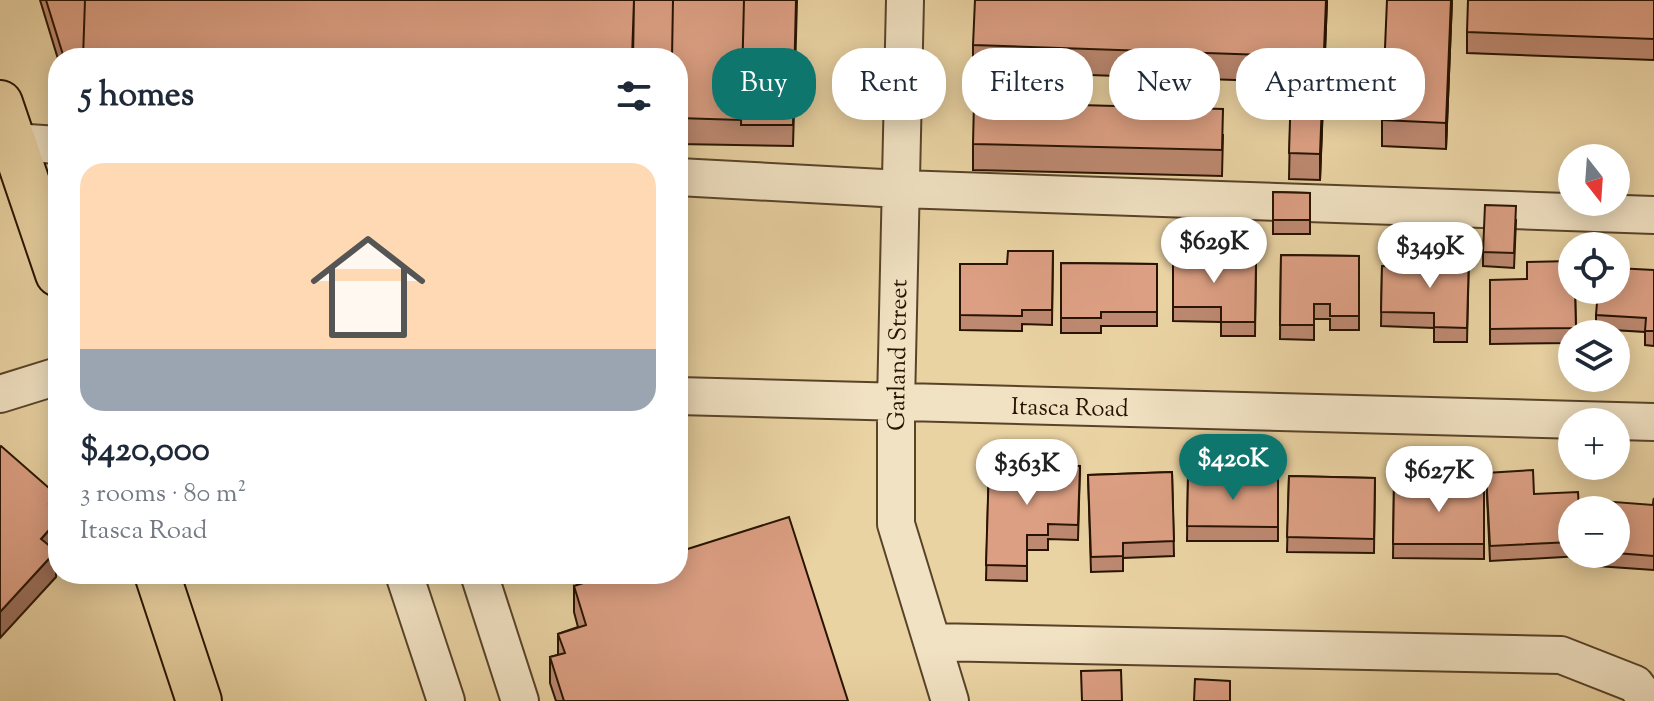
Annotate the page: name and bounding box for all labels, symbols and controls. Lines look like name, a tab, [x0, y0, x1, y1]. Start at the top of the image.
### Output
chip: Buy	[712, 48, 816, 120]
chip: Rent	[832, 48, 946, 120]
chip: Filters	[962, 48, 1093, 120]
chip: New	[1109, 48, 1220, 120]
chip: Apartment	[1236, 48, 1425, 120]
text: 5 homes	[80, 72, 194, 121]
icon: filters	[612, 74, 656, 118]
north arrow	[1558, 144, 1630, 216]
map controls	[1558, 144, 1630, 568]
icon: home	[296, 215, 440, 359]
pin: $629K	[1158, 217, 1270, 285]
pin: $349K	[1374, 222, 1486, 290]
text: $629K	[1179, 224, 1249, 261]
text: $349K	[1396, 229, 1464, 266]
button: locate	[1558, 232, 1630, 304]
street label: Garland Street	[881, 279, 917, 431]
button: layers	[1558, 320, 1630, 392]
street label: Itasca Road	[1011, 391, 1129, 427]
button: +	[1558, 408, 1630, 480]
text: $420,000	[80, 427, 210, 476]
pin: $420K	[1177, 434, 1289, 502]
pin: $363K	[971, 439, 1083, 507]
text: $420K	[1197, 441, 1269, 478]
text: $363K	[994, 446, 1060, 483]
pin: $627K	[1383, 446, 1495, 514]
text: $627K	[1404, 453, 1474, 490]
text: 3 rooms · 80 m²	[80, 476, 246, 513]
button: −	[1558, 496, 1630, 568]
text: Itasca Road	[80, 513, 207, 550]

